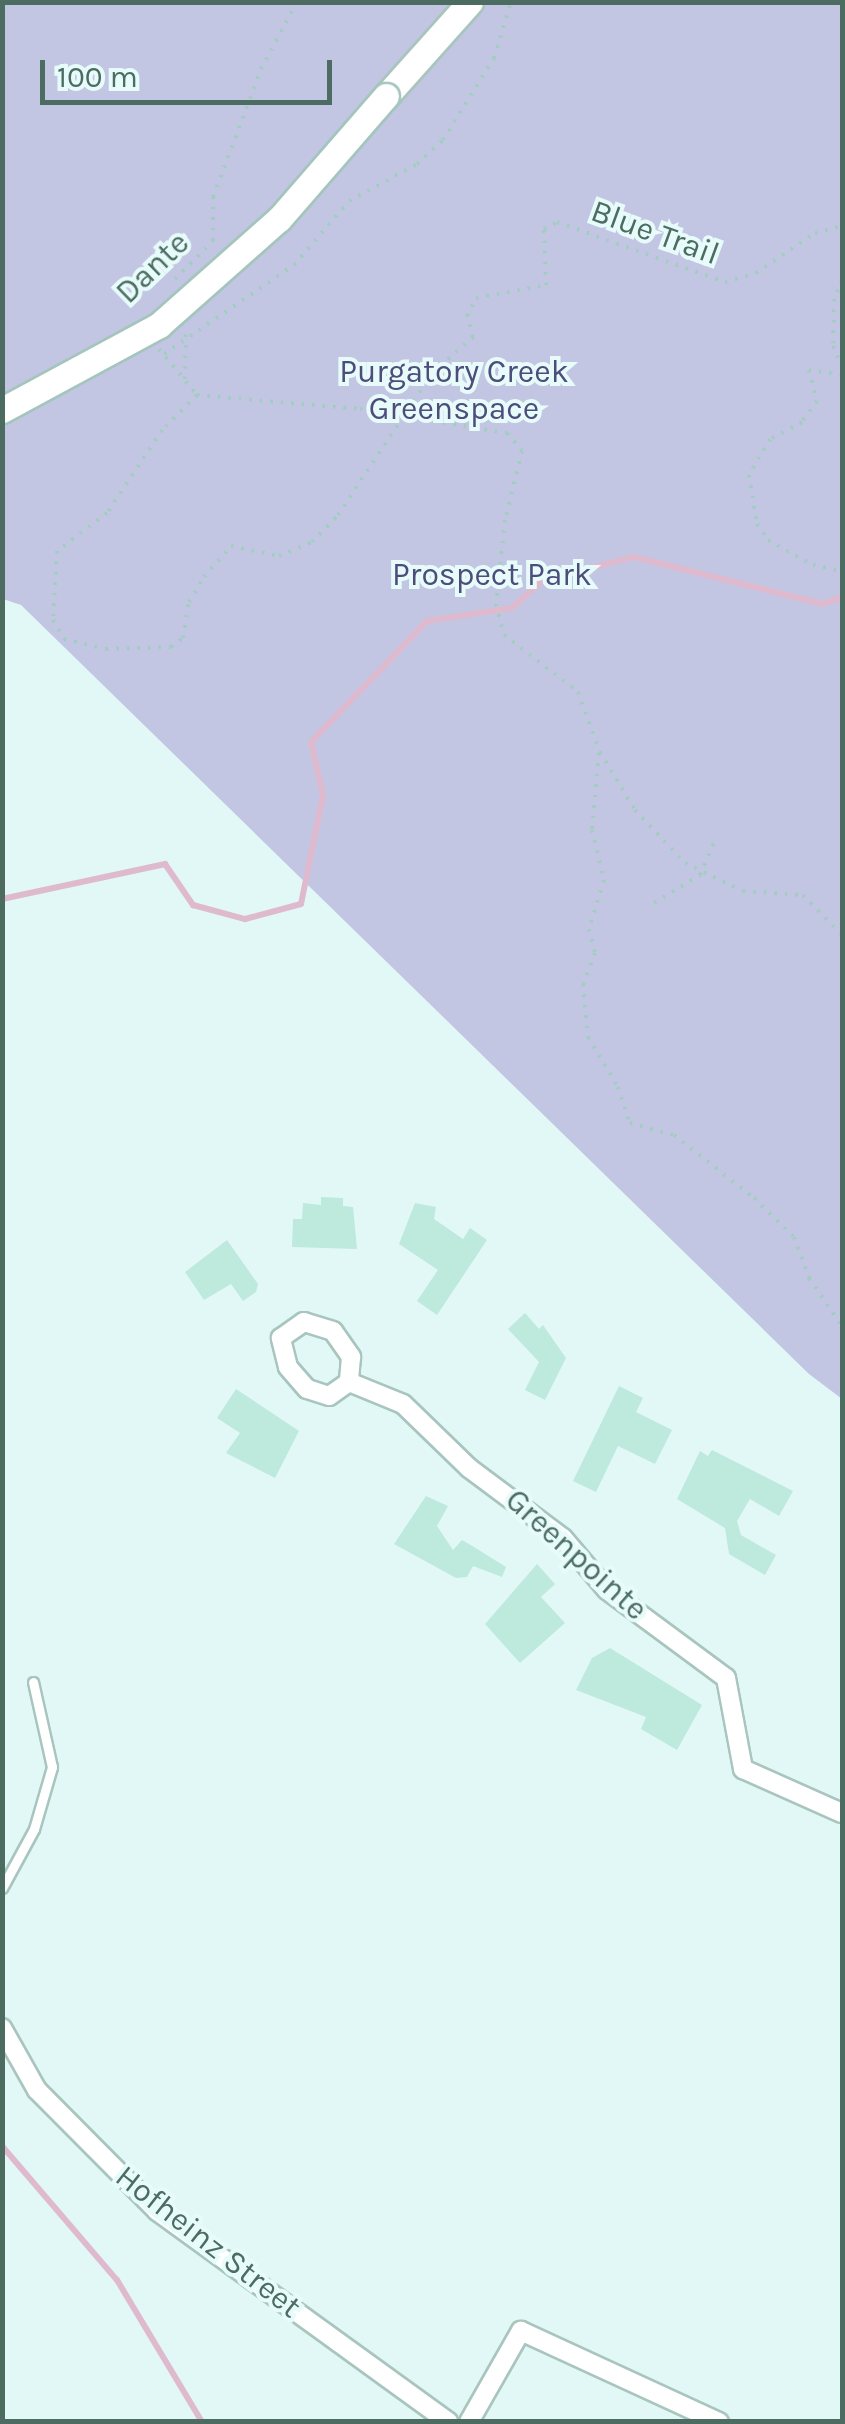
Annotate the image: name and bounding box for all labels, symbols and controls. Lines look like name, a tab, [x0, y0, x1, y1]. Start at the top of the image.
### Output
scale bar	[45, 40, 338, 102]
text: 100 m	[57, 59, 138, 95]
street label: Blue Trail	[586, 192, 724, 274]
street label: Dante	[109, 224, 197, 312]
park label: Purgatory Creek Greenspace	[339, 354, 569, 429]
park label: Prospect Park	[392, 556, 592, 594]
street label: Greenpointe	[497, 1481, 655, 1629]
street label: Hofheinz Street	[108, 2158, 308, 2326]

